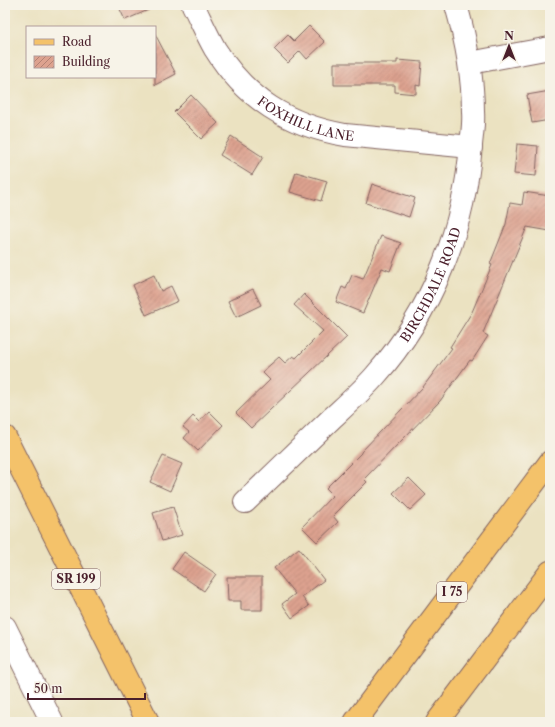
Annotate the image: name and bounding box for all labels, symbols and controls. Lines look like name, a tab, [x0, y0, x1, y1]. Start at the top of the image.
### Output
legend	[26, 26, 156, 78]
north arrow	[489, 26, 529, 66]
text: N	[504, 29, 514, 43]
text: Road	[62, 34, 92, 49]
text: Building	[62, 54, 110, 69]
street label: FOXHILL LANE	[255, 93, 355, 144]
street label: BIRCHDALE ROAD	[396, 225, 464, 345]
road number: SR 199	[52, 569, 100, 589]
road number: I 75	[437, 582, 467, 602]
scale bar	[28, 675, 145, 701]
text: 50 m	[34, 681, 63, 696]

